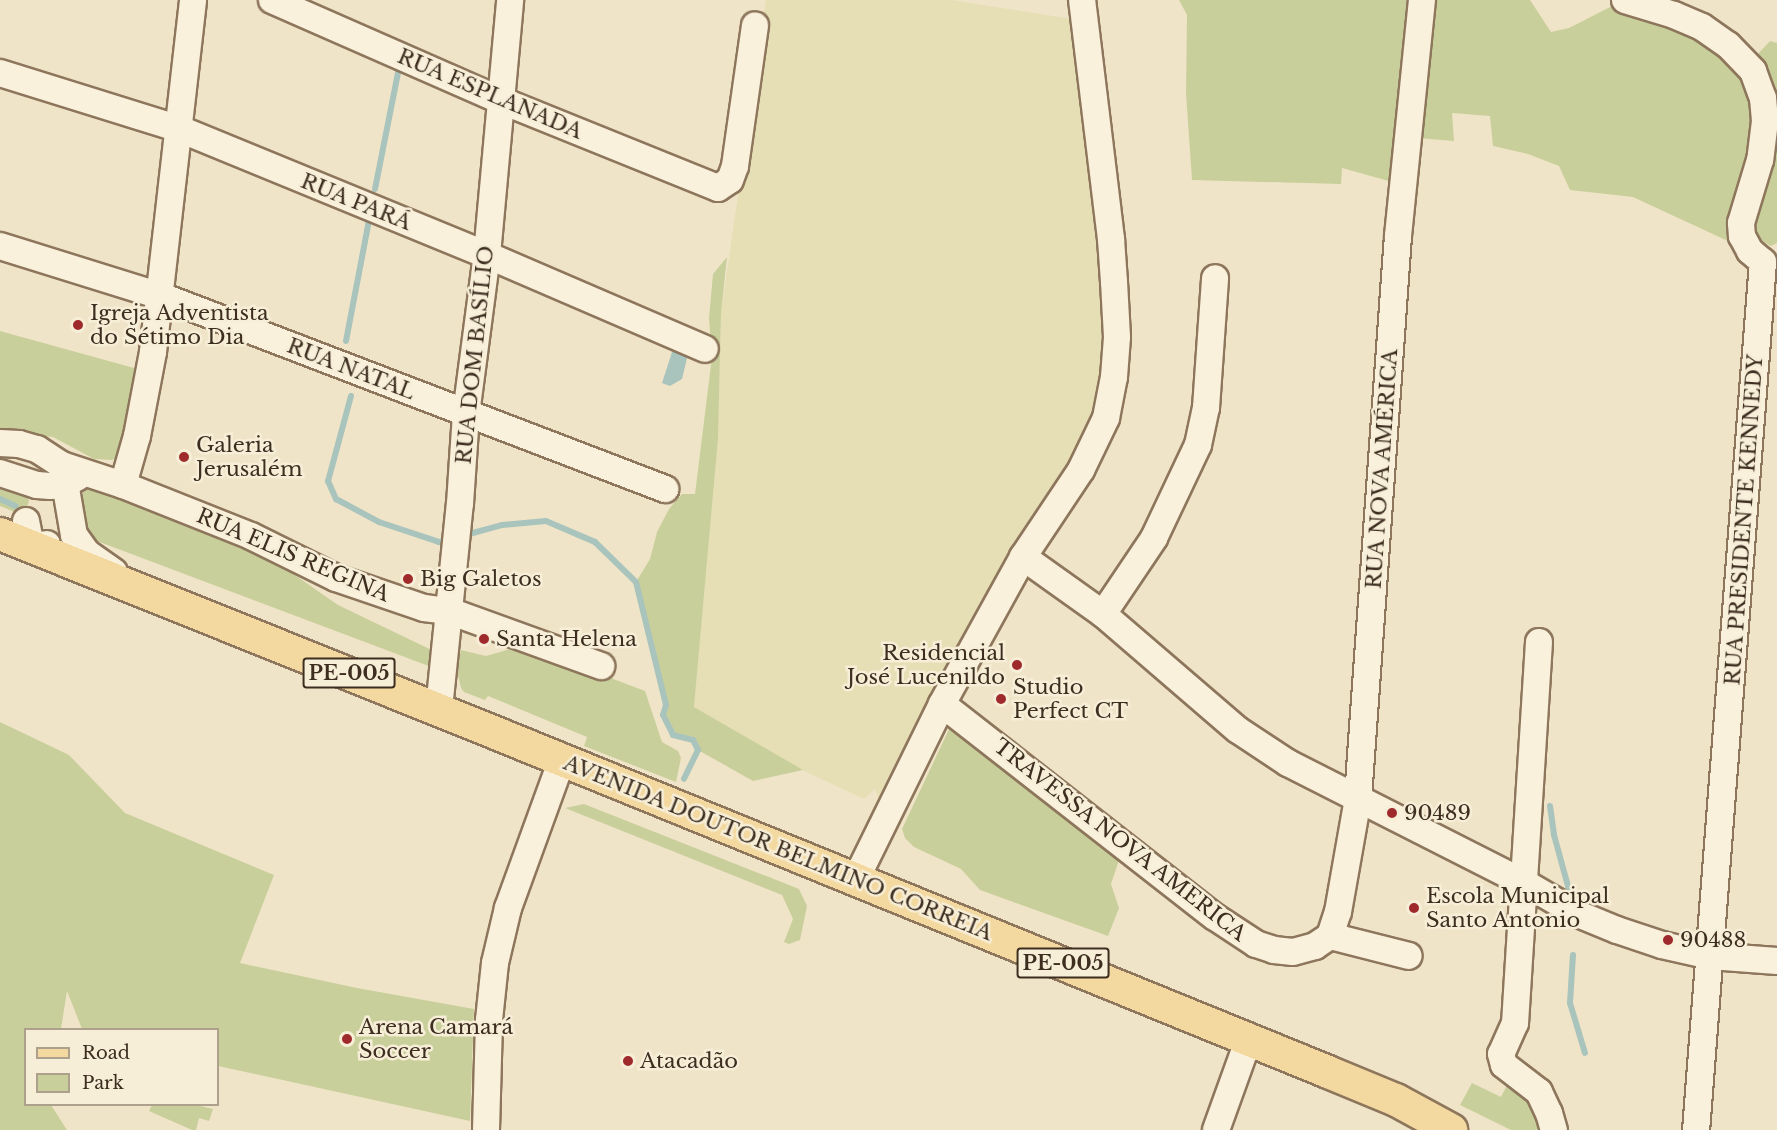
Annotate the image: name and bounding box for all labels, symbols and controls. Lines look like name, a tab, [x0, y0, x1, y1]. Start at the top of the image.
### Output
street label: RUA ESPLANADA	[393, 43, 587, 145]
street label: RUA PARÁ	[297, 168, 415, 236]
street label: RUA DOM BASÍLIO	[451, 244, 499, 466]
place label: Igreja Adventista do Sétimo Dia	[90, 300, 270, 350]
marker: Igreja Adventista do Sétimo Dia	[71, 318, 85, 332]
street label: RUA NATAL	[283, 333, 419, 405]
street label: RUA NOVA AMÉRICA	[1361, 347, 1403, 591]
street label: RUA PRESIDENTE KENNEDY	[1720, 353, 1768, 687]
place label: Galeria Jerusalém	[196, 432, 302, 482]
marker: Galeria Jerusalém	[177, 450, 191, 464]
street label: RUA ELIS REGINA	[192, 503, 394, 607]
place label: Big Galetos	[420, 566, 542, 592]
marker: Big Galetos	[401, 572, 415, 586]
place label: Santa Helena	[496, 626, 637, 652]
marker: Santa Helena	[477, 632, 491, 646]
place label: Residencial José Lucenildo	[847, 640, 1005, 690]
road number: PE-005	[302, 656, 395, 690]
marker: Residencial José Lucenildo	[1010, 658, 1024, 672]
place label: Studio Perfect CT	[1013, 674, 1128, 724]
marker: Studio Perfect CT	[994, 692, 1008, 706]
street label: TRAVESSA NOVA AMERICA	[988, 733, 1252, 947]
street label: AVENIDA DOUTOR BELMINO CORREIA	[559, 750, 997, 946]
place label: 90489	[1404, 800, 1471, 826]
marker: 90489	[1385, 806, 1399, 820]
place label: Escola Municipal Santo Antonio	[1426, 883, 1610, 933]
marker: Escola Municipal Santo Antonio	[1407, 901, 1421, 915]
place label: 90488	[1680, 927, 1746, 953]
marker: 90488	[1661, 933, 1675, 947]
road number: PE-005	[1016, 946, 1110, 980]
place label: Arena Camará Soccer	[359, 1014, 513, 1064]
legend	[24, 1028, 219, 1106]
marker: Arena Camará Soccer	[340, 1032, 354, 1046]
text: Road	[82, 1042, 130, 1064]
place label: Atacadão	[640, 1048, 738, 1074]
marker: Atacadão	[621, 1054, 635, 1068]
text: Park	[82, 1072, 124, 1094]

